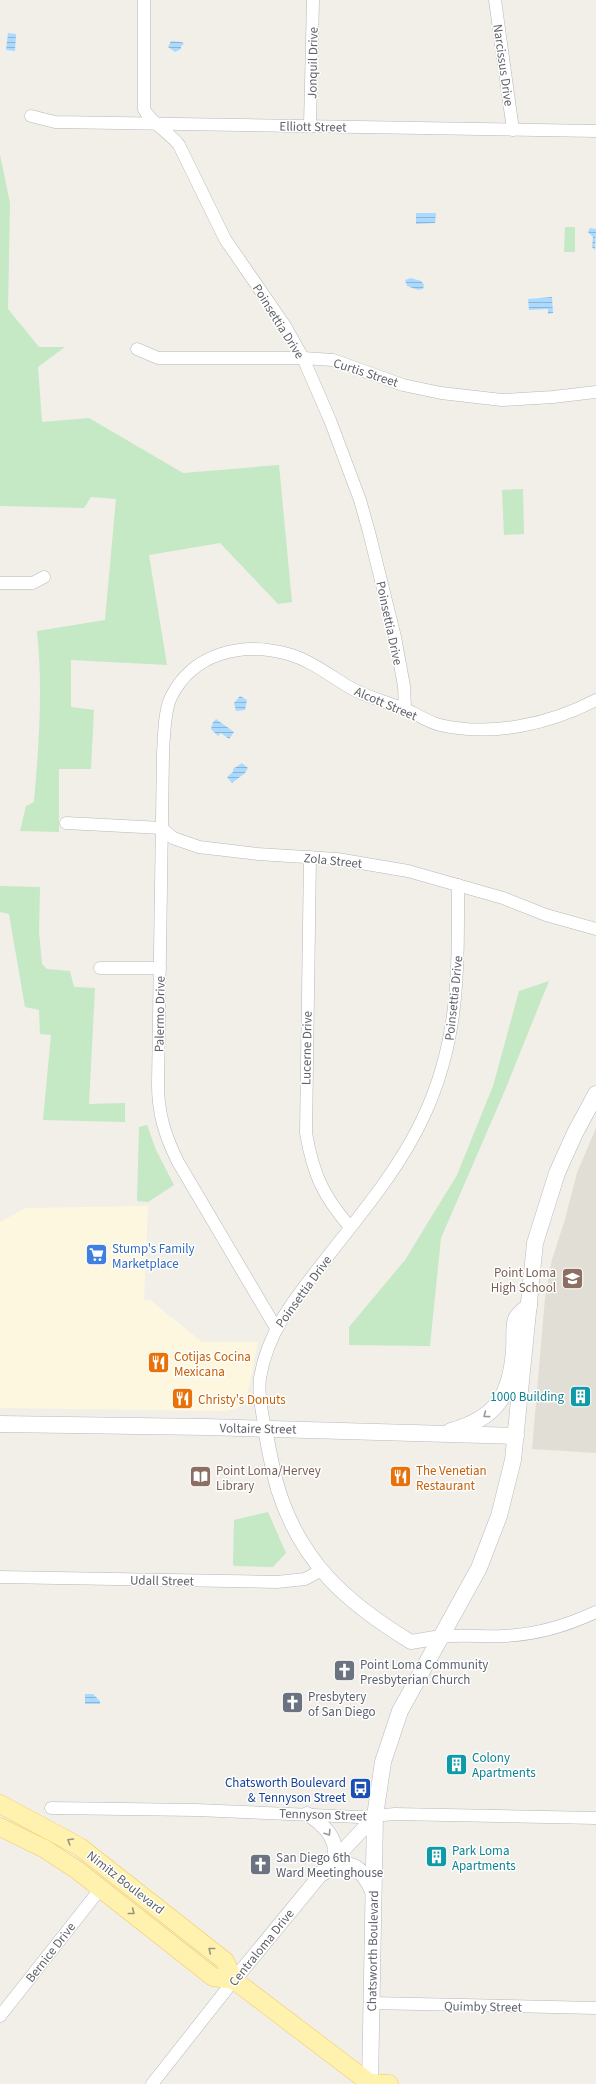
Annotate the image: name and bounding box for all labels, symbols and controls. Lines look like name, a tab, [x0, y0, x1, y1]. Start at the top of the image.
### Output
street label: Narcissus Drive	[488, 23, 518, 107]
street label: Jonquil Drive	[303, 27, 323, 99]
street label: Elliott Street	[279, 117, 347, 137]
street label: Poinsettia Drive	[248, 281, 308, 362]
street label: Curtis Street	[331, 354, 401, 392]
street label: Poinsettia Drive	[371, 580, 407, 667]
street label: Alcott Street	[351, 683, 420, 725]
street label: Zola Street	[303, 849, 364, 873]
street label: Poinsettia Drive	[441, 955, 467, 1041]
street label: Palermo Drive	[150, 976, 170, 1052]
street label: Lucerne Drive	[297, 1011, 317, 1085]
place label: Stump's Family Marketplace	[112, 1240, 195, 1273]
supermarket icon: Stump's Family Marketplace	[83, 1242, 109, 1268]
street label: Poinsettia Drive	[271, 1252, 336, 1331]
place label: Point Loma High School	[491, 1264, 556, 1297]
school or university icon: Point Loma High School	[559, 1266, 585, 1292]
place label: Cotijas Cocina Mexicana	[174, 1348, 251, 1381]
restaurant icon: Cotijas Cocina Mexicana	[145, 1350, 171, 1376]
building icon: 1000 Building	[567, 1383, 593, 1409]
restaurant icon: Christy's Donuts	[169, 1386, 195, 1412]
place label: 1000 Building	[490, 1388, 564, 1406]
place label: Christy's Donuts	[198, 1391, 286, 1409]
one-way arrow	[484, 1410, 491, 1417]
street label: Voltaire Street	[219, 1419, 297, 1439]
place label: Point Loma/Hervey Library	[216, 1462, 321, 1495]
place label: The Venetian Restaurant	[416, 1462, 487, 1495]
library icon: Point Loma/Hervey Library	[188, 1464, 214, 1490]
restaurant icon: The Venetian Restaurant	[388, 1464, 414, 1490]
street label: Udall Street	[130, 1571, 195, 1591]
place label: Point Loma Community Presbyterian Church	[360, 1656, 488, 1689]
church icon: Point Loma Community Presbyterian Church	[331, 1658, 357, 1684]
place label: Presbytery of San Diego	[308, 1688, 376, 1721]
church icon: Presbytery of San Diego	[279, 1690, 305, 1716]
place label: Colony Apartments	[472, 1749, 536, 1782]
building icon: Colony Apartments	[443, 1751, 469, 1777]
place label: Chatsworth Boulevard & Tennyson Street	[225, 1774, 347, 1807]
bus stop icon: Chatsworth Boulevard & Tennyson Street	[348, 1776, 374, 1802]
street label: Tennyson Street	[279, 1804, 368, 1826]
one-way arrow	[323, 1829, 331, 1836]
one-way arrow	[67, 1838, 74, 1845]
place label: Park Loma Apartments	[452, 1842, 516, 1875]
building icon: Park Loma Apartments	[423, 1844, 449, 1870]
street label: Nimitz Boulevard	[83, 1847, 168, 1919]
place label: San Diego 6th Ward Meetinghouse	[276, 1849, 383, 1882]
church icon: San Diego 6th Ward Meetinghouse	[247, 1851, 273, 1877]
street label: Chatsworth Boulevard	[363, 1890, 383, 2012]
street label: Centraloma Drive	[225, 1905, 299, 1990]
one-way arrow	[128, 1908, 135, 1915]
street label: Bernice Drive	[22, 1919, 80, 1986]
one-way arrow	[209, 1948, 216, 1955]
street label: Quimby Street	[444, 1997, 523, 2017]

